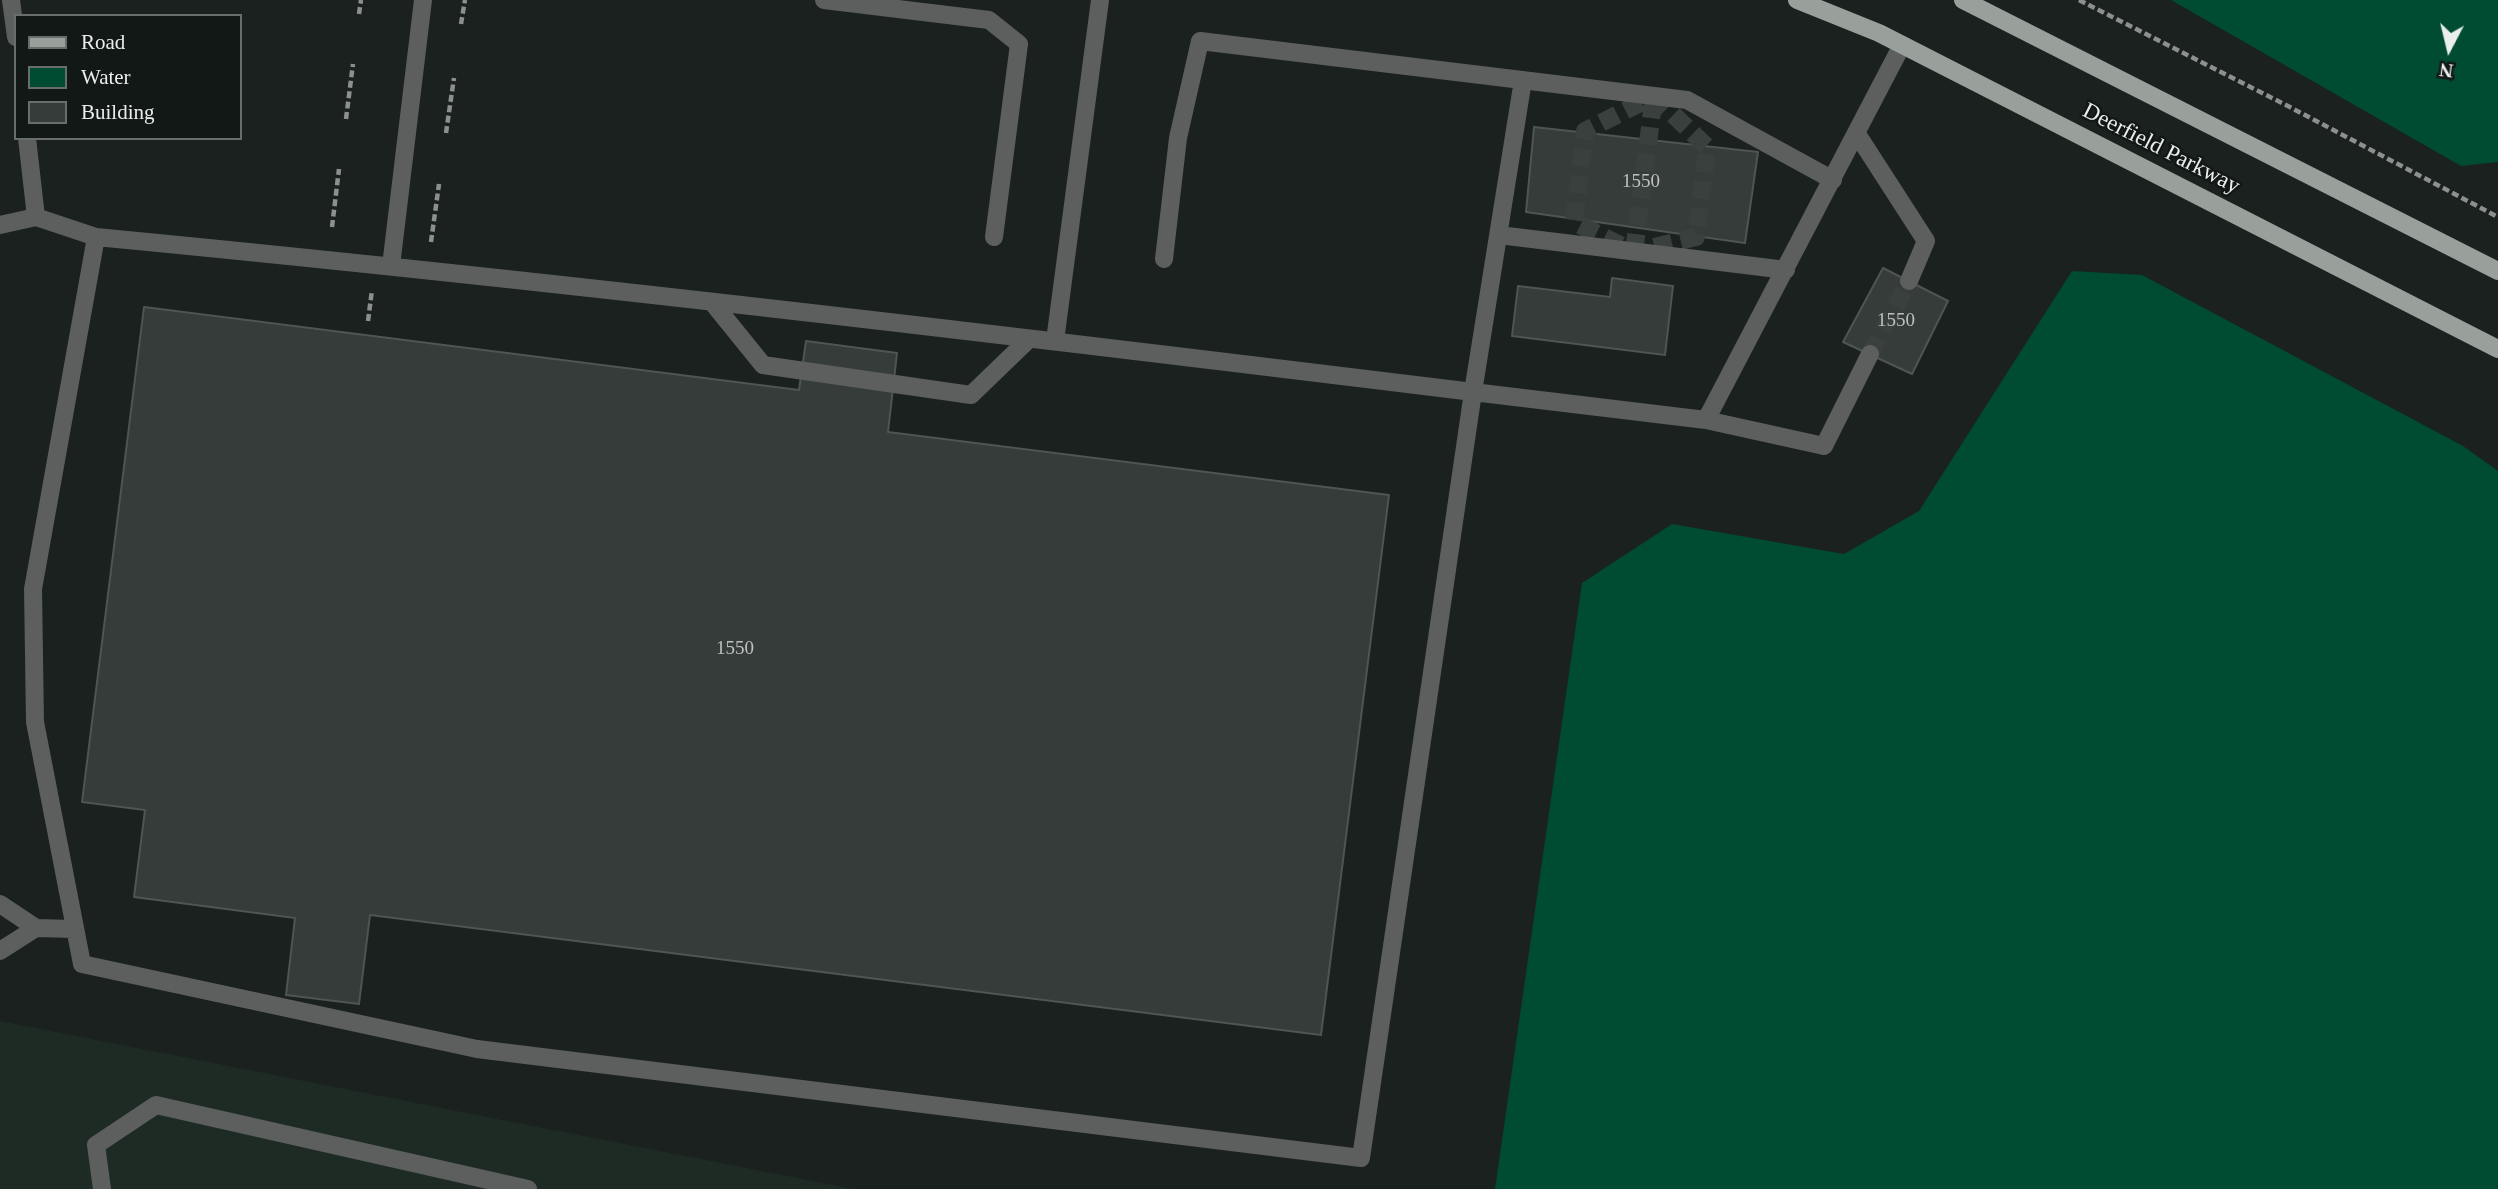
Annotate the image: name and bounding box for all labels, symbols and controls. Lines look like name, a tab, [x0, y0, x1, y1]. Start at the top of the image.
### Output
legend	[14, 14, 242, 140]
north arrow	[2414, 14, 2484, 84]
text: Road	[81, 30, 125, 54]
text: N	[2438, 59, 2454, 82]
text: Water	[81, 65, 131, 89]
street label: Deerfield Parkway	[2078, 97, 2244, 201]
text: Building	[81, 100, 155, 124]
house number: 1550	[1622, 171, 1660, 193]
house number: 1550	[1877, 310, 1915, 332]
house number: 1550	[716, 638, 754, 660]

